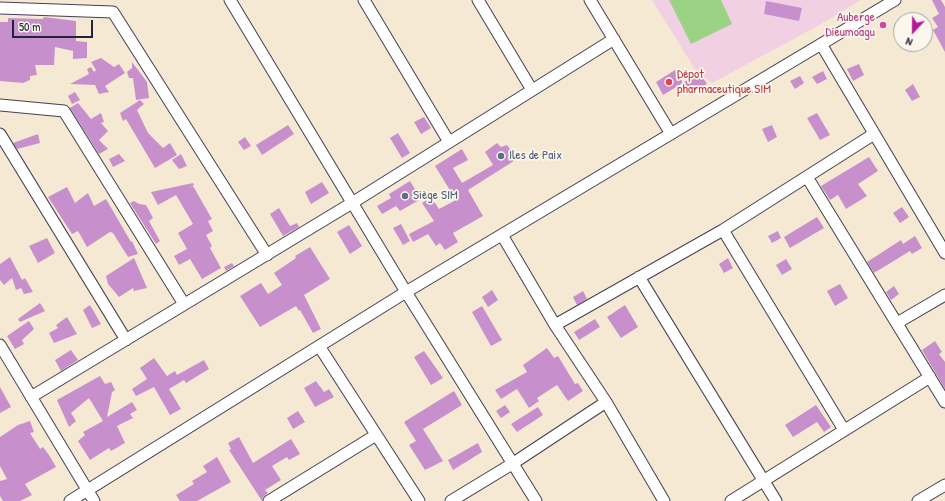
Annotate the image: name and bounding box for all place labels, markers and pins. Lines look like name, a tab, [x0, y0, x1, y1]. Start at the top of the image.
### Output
place label: Auberge Dieumoagu	[825, 10, 875, 41]
marker: Auberge Dieumoagu	[878, 20, 888, 30]
place label: Dépot pharmaceutique SIM	[677, 67, 771, 98]
marker: Dépot pharmaceutique SIM	[664, 77, 674, 87]
place label: Iles de Paix	[509, 148, 562, 164]
marker: Iles de Paix	[496, 151, 506, 161]
place label: Siège SIM	[413, 188, 458, 204]
marker: Siège SIM	[400, 191, 410, 201]

